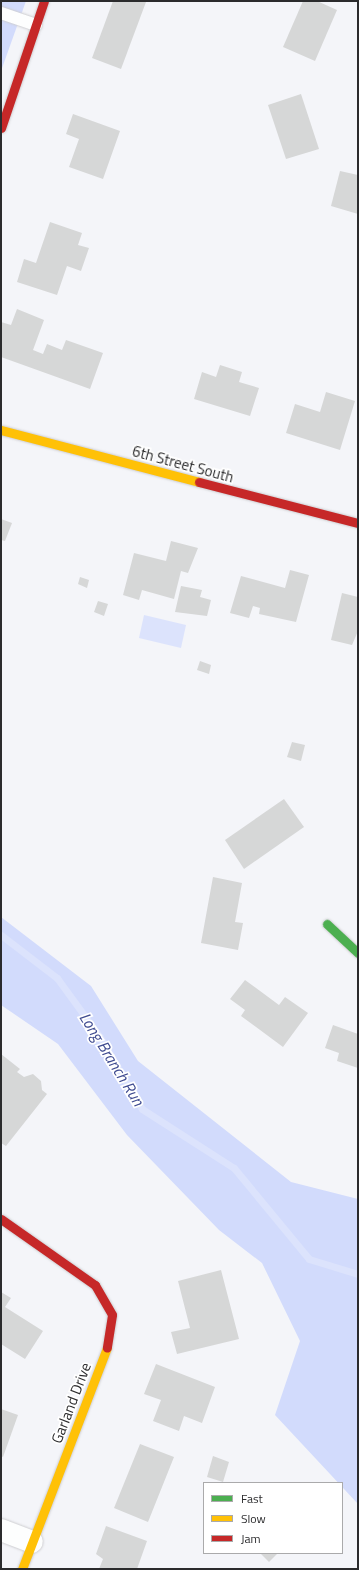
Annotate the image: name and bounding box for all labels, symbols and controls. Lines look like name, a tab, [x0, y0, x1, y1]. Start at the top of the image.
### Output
street label: 6th Street South	[130, 442, 236, 486]
water label: Long Branch Run	[76, 1009, 148, 1109]
street label: Garland Drive	[47, 1360, 95, 1446]
legend	[203, 1482, 343, 1554]
text: Fast	[241, 1489, 263, 1508]
text: Slow	[241, 1509, 266, 1528]
text: Jam	[241, 1529, 261, 1548]

